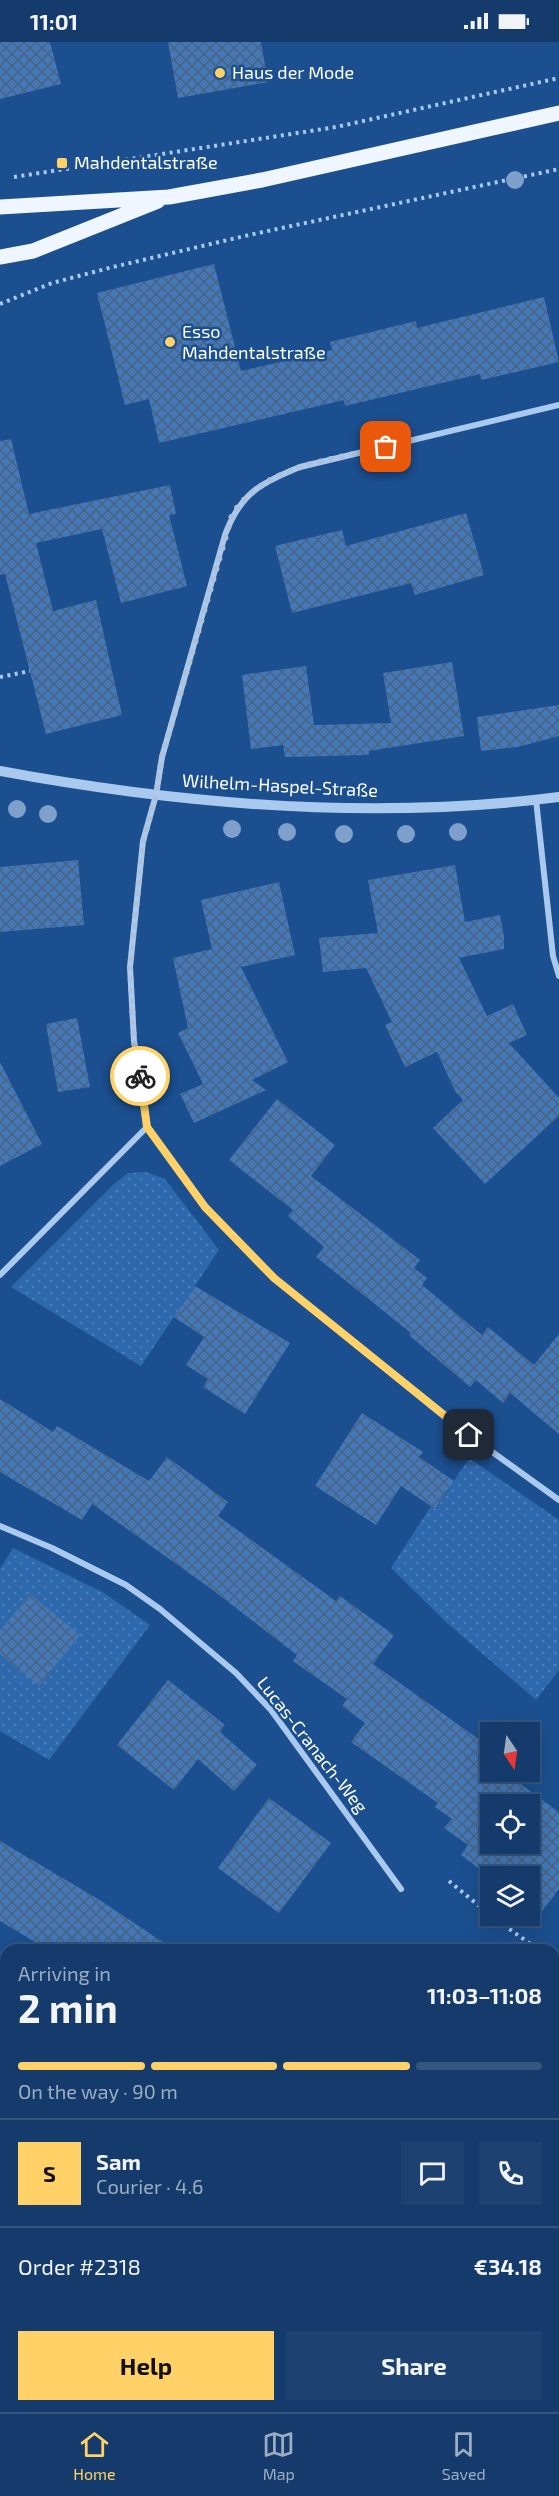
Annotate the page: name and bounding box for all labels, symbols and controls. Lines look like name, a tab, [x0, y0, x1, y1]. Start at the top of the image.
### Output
text: 11:01	[30, 8, 78, 34]
place label: Haus der Mode	[232, 61, 354, 83]
marker: Haus der Mode	[213, 66, 227, 80]
place label: Mahdentalstraße	[74, 151, 218, 173]
marker: Mahdentalstraße	[55, 156, 69, 170]
place label: Esso Mahdentalstraße	[182, 320, 326, 363]
marker: Esso Mahdentalstraße	[163, 335, 177, 349]
pin	[360, 421, 411, 472]
icon: bag	[369, 430, 402, 463]
street label: Wilhelm-Haspel-Straße	[182, 769, 378, 801]
courier	[110, 1046, 170, 1106]
icon: bike	[124, 1060, 157, 1093]
pin	[443, 1409, 494, 1460]
icon: home	[452, 1418, 485, 1451]
street label: Lucas-Cranach-Weg	[253, 1672, 373, 1817]
north arrow	[480, 1722, 540, 1782]
map controls	[480, 1722, 540, 1926]
button: locate	[480, 1794, 540, 1854]
button: layers	[480, 1866, 540, 1926]
text: Arriving in	[18, 1961, 111, 1985]
text: 11:03–11:08	[427, 1982, 542, 2008]
text: 2 min	[18, 1984, 118, 2031]
text: On the way · 90 m	[18, 2079, 178, 2103]
button: chat	[401, 2142, 464, 2205]
button: phone	[479, 2142, 542, 2205]
text: Sam	[96, 2148, 141, 2174]
text: S	[43, 2160, 56, 2186]
text: Courier · 4.6	[96, 2174, 203, 2198]
text: Order #2318	[18, 2253, 141, 2279]
text: €34.18	[474, 2253, 542, 2279]
button: Help	[18, 2331, 274, 2400]
button: Share	[286, 2331, 542, 2400]
tab: Home	[73, 2428, 116, 2483]
tab: Map	[262, 2428, 295, 2483]
tab: Saved	[442, 2428, 486, 2483]

